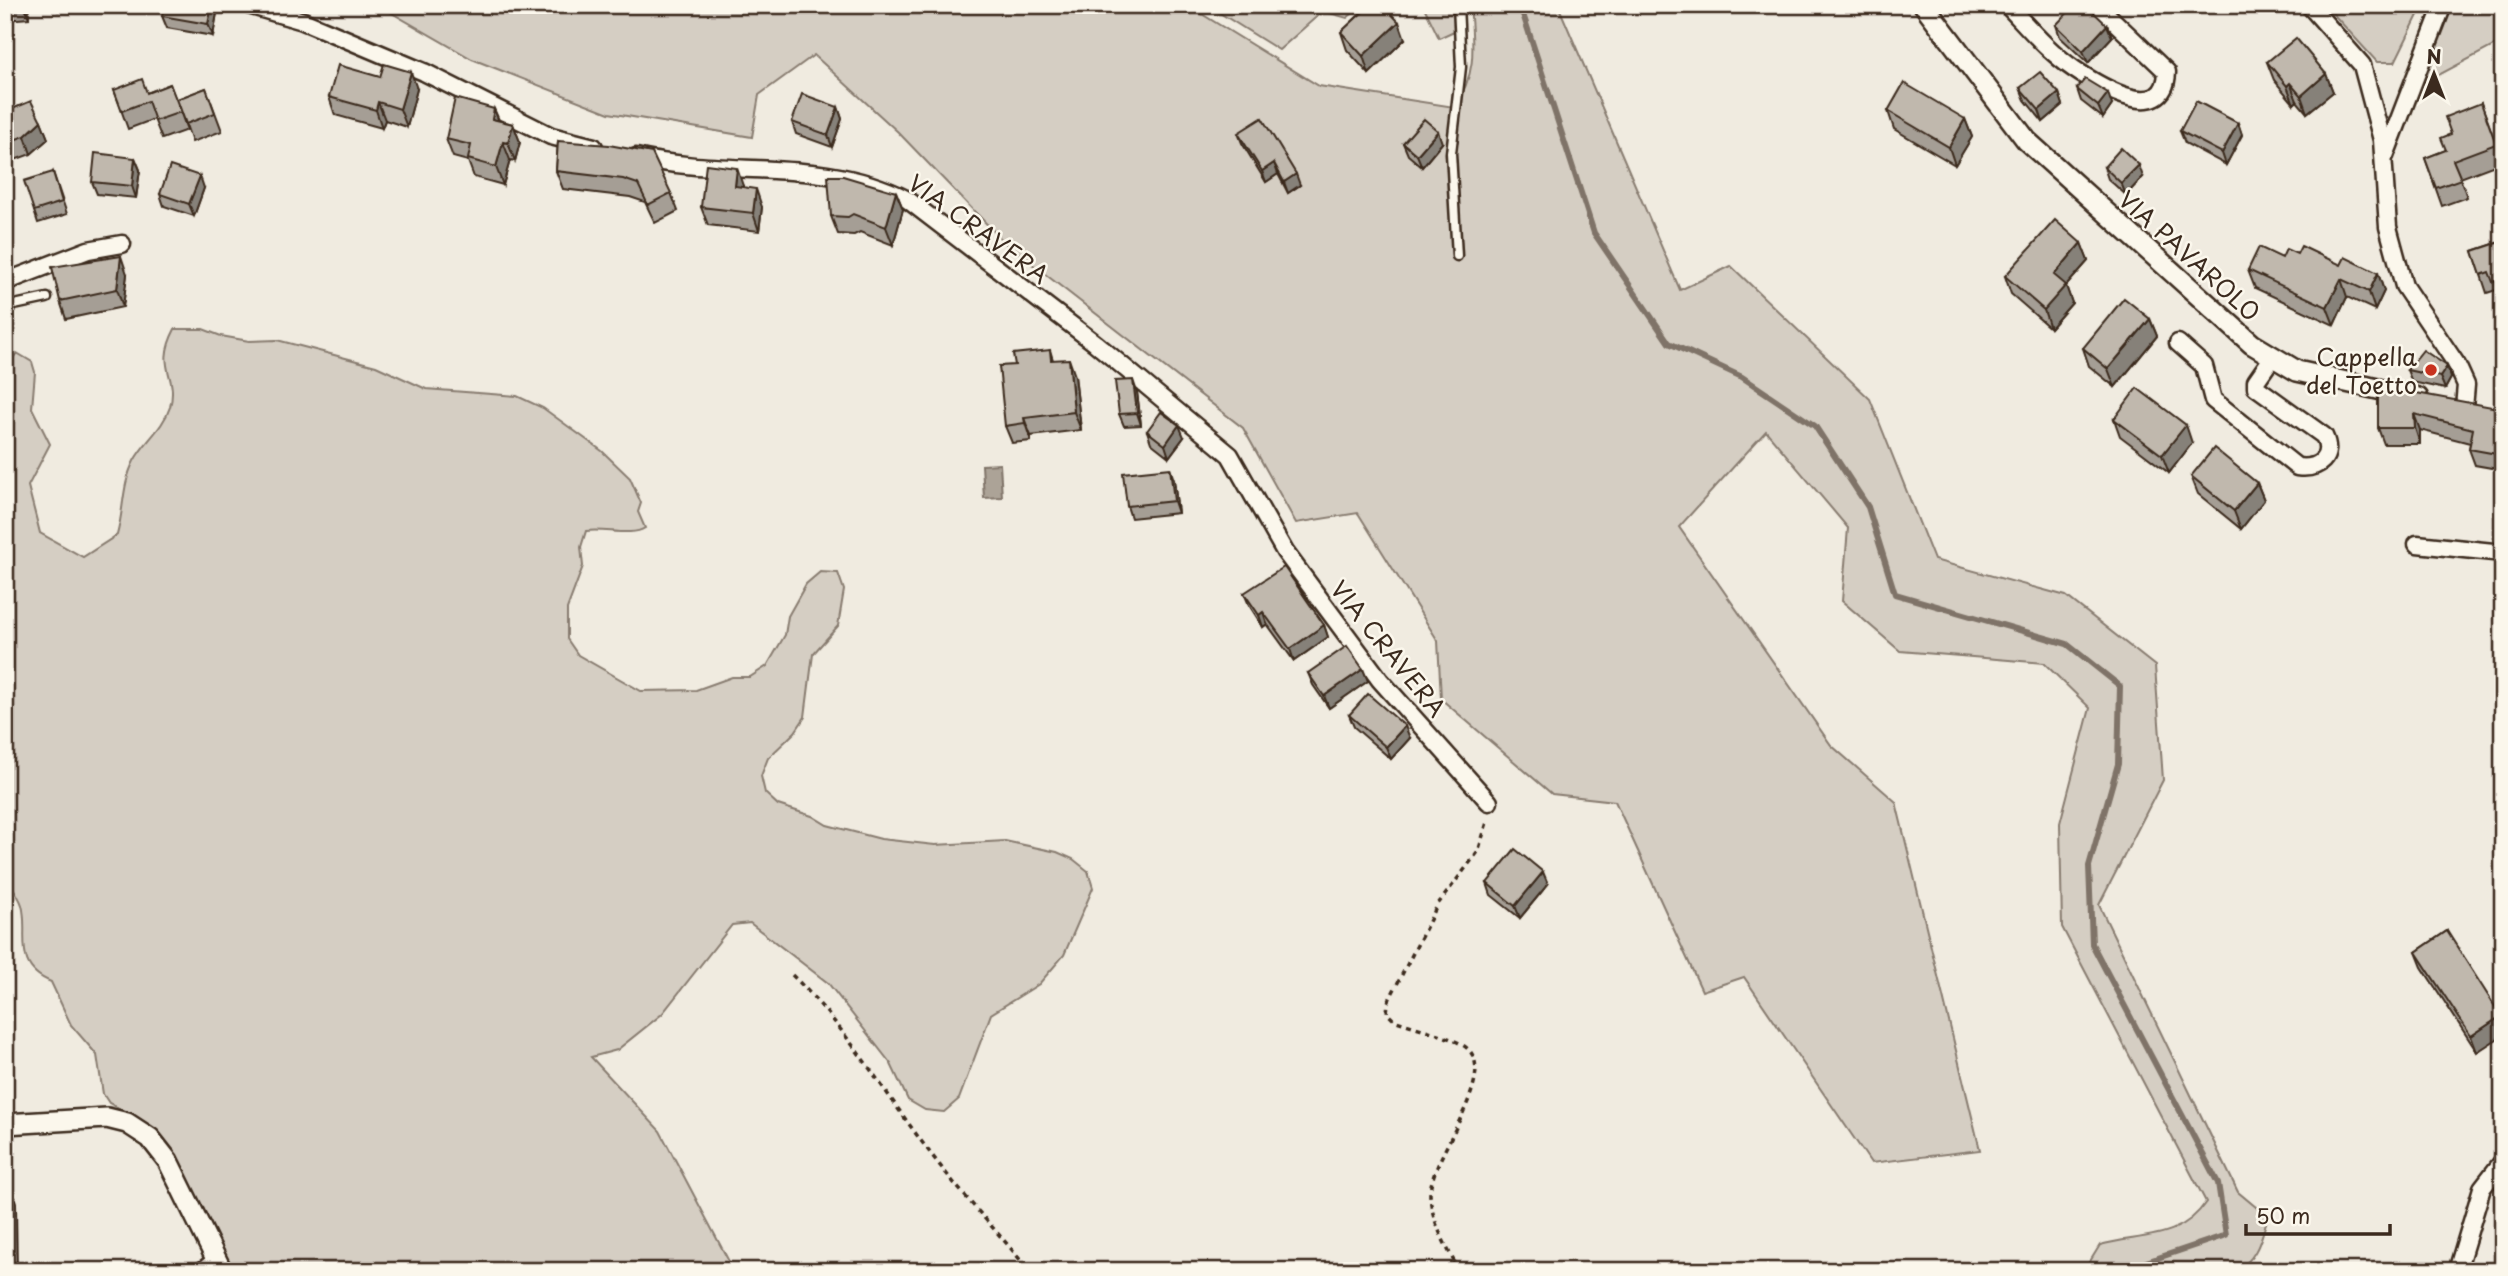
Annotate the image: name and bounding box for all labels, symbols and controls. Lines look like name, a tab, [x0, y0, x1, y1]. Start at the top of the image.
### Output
north arrow	[2400, 38, 2470, 108]
text: N	[2426, 42, 2442, 70]
street label: VIA CRAVERA	[901, 164, 1057, 292]
street label: VIA PAVAROLO	[2111, 181, 2269, 329]
place label: Cappella del Toetto	[2306, 338, 2417, 402]
marker: Cappella del Toetto	[2423, 362, 2439, 378]
street label: VIA CRAVERA	[1323, 572, 1455, 724]
scale bar	[2246, 1192, 2389, 1236]
text: 50 m	[2256, 1199, 2310, 1231]

